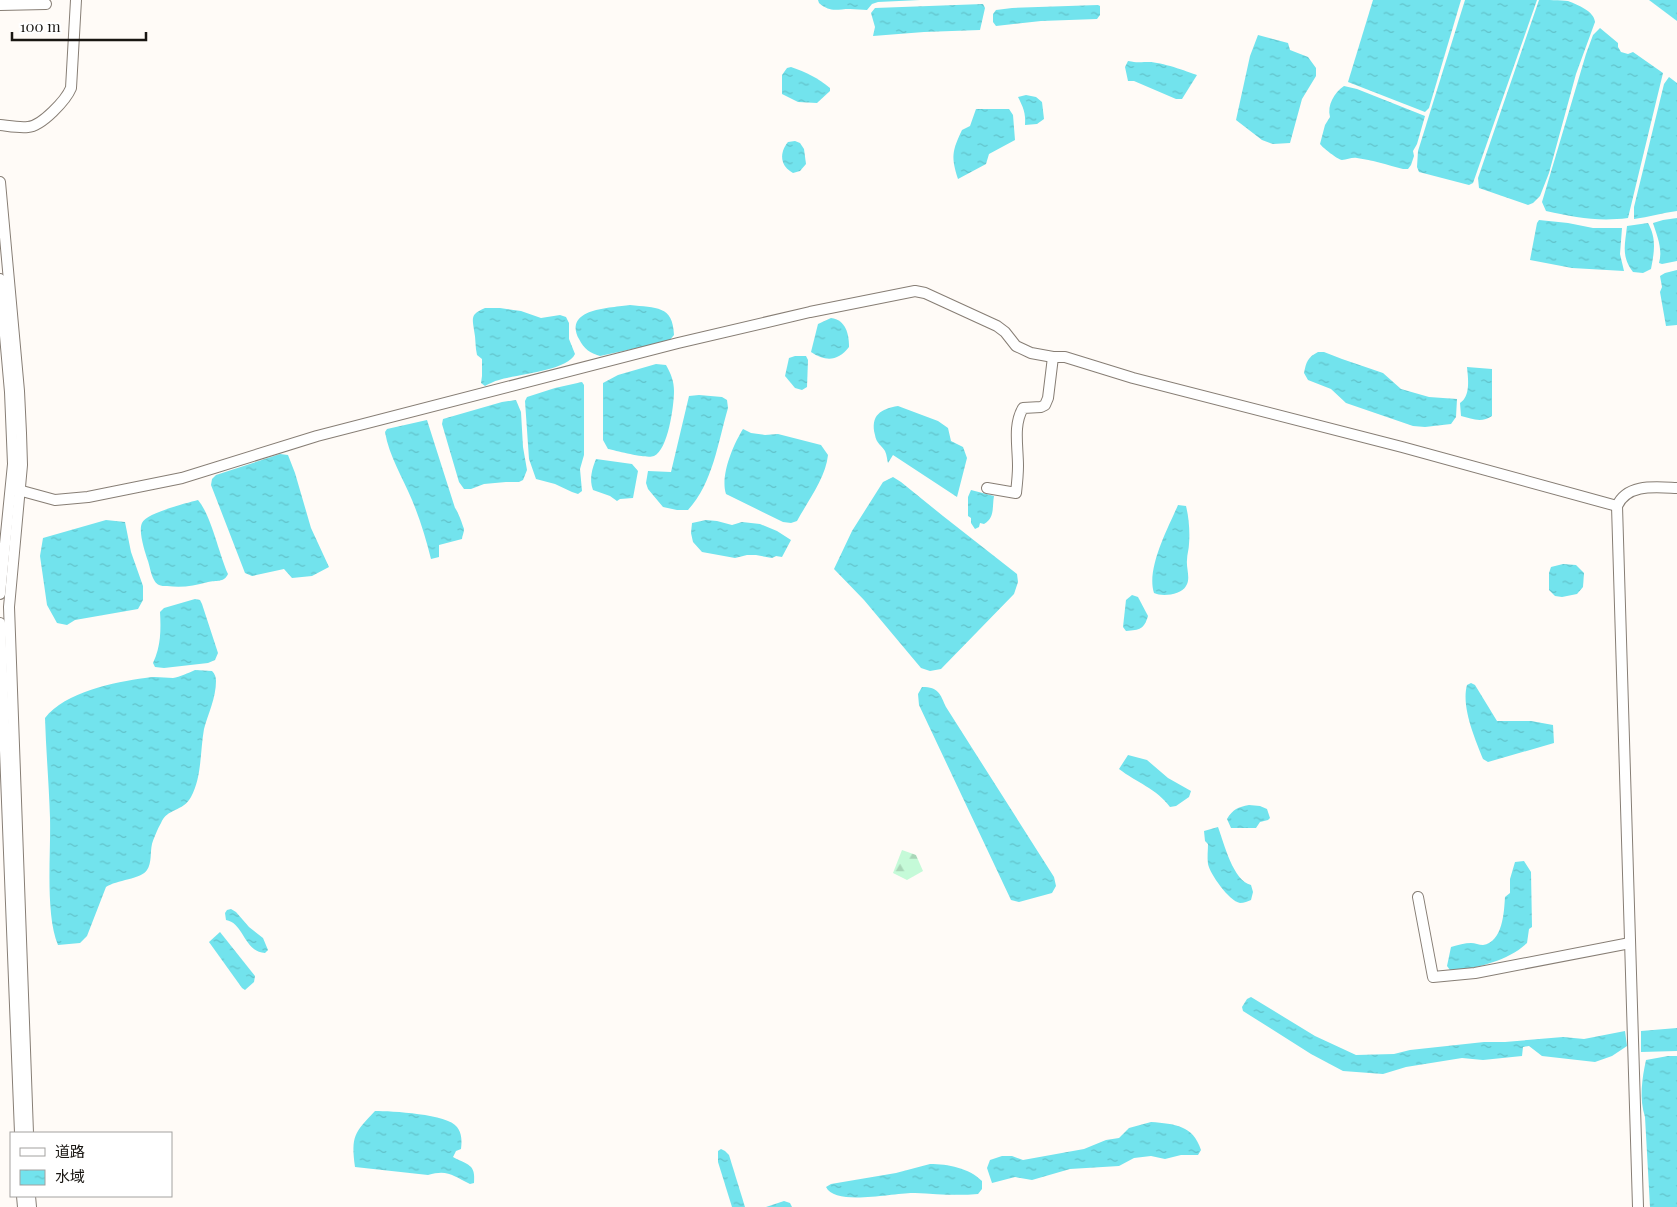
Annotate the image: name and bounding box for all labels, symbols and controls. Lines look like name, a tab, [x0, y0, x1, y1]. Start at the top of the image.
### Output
scale bar	[12, 10, 146, 42]
text: 100 m	[20, 16, 61, 36]
legend	[10, 1132, 172, 1197]
text: 道路	[55, 1141, 85, 1161]
text: 水域	[55, 1166, 85, 1186]

